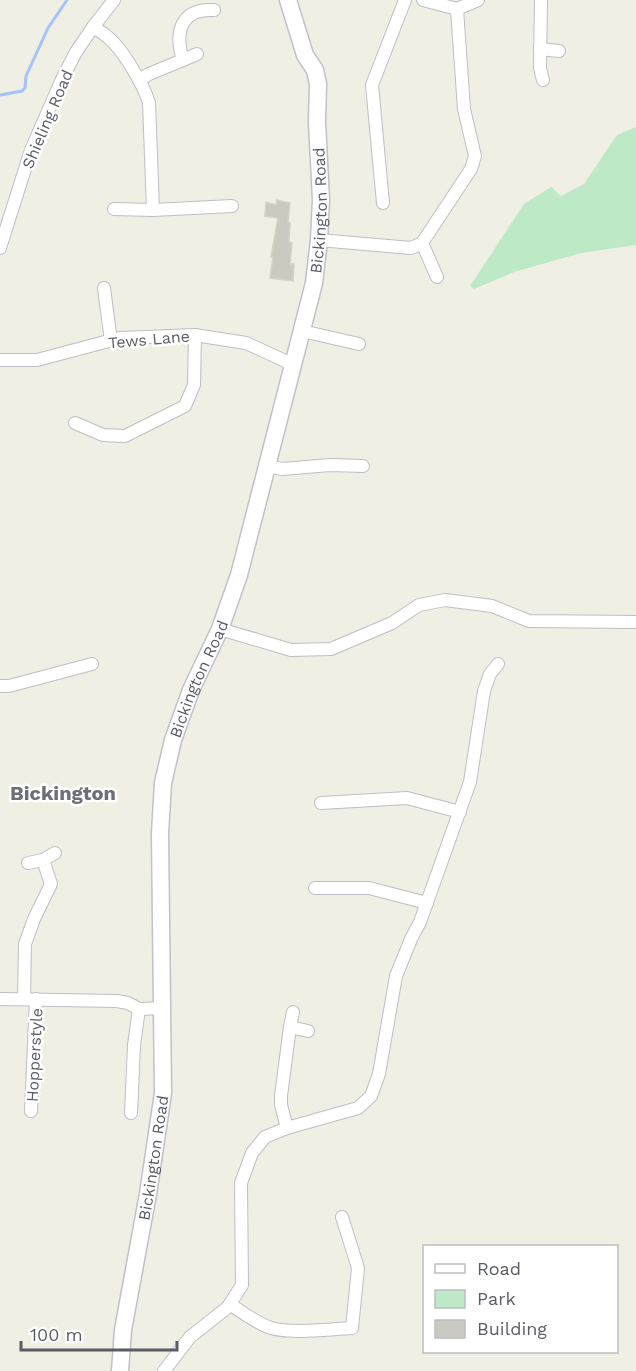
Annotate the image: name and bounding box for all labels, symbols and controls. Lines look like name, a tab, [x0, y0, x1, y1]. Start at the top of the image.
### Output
street label: Shieling Road	[18, 67, 77, 172]
street label: Bickington Road	[306, 147, 331, 275]
street label: Tews Lane	[107, 326, 191, 353]
street label: Bickington Road	[166, 618, 232, 740]
district label: Bickington	[10, 781, 116, 805]
street label: Hopperstyle	[23, 1007, 46, 1103]
street label: Bickington Road	[134, 1094, 173, 1222]
legend	[423, 1245, 618, 1353]
text: Road	[477, 1258, 521, 1279]
text: Park	[477, 1288, 516, 1309]
scale bar	[21, 1314, 177, 1352]
text: Building	[477, 1318, 547, 1339]
text: 100 m	[30, 1324, 83, 1345]

